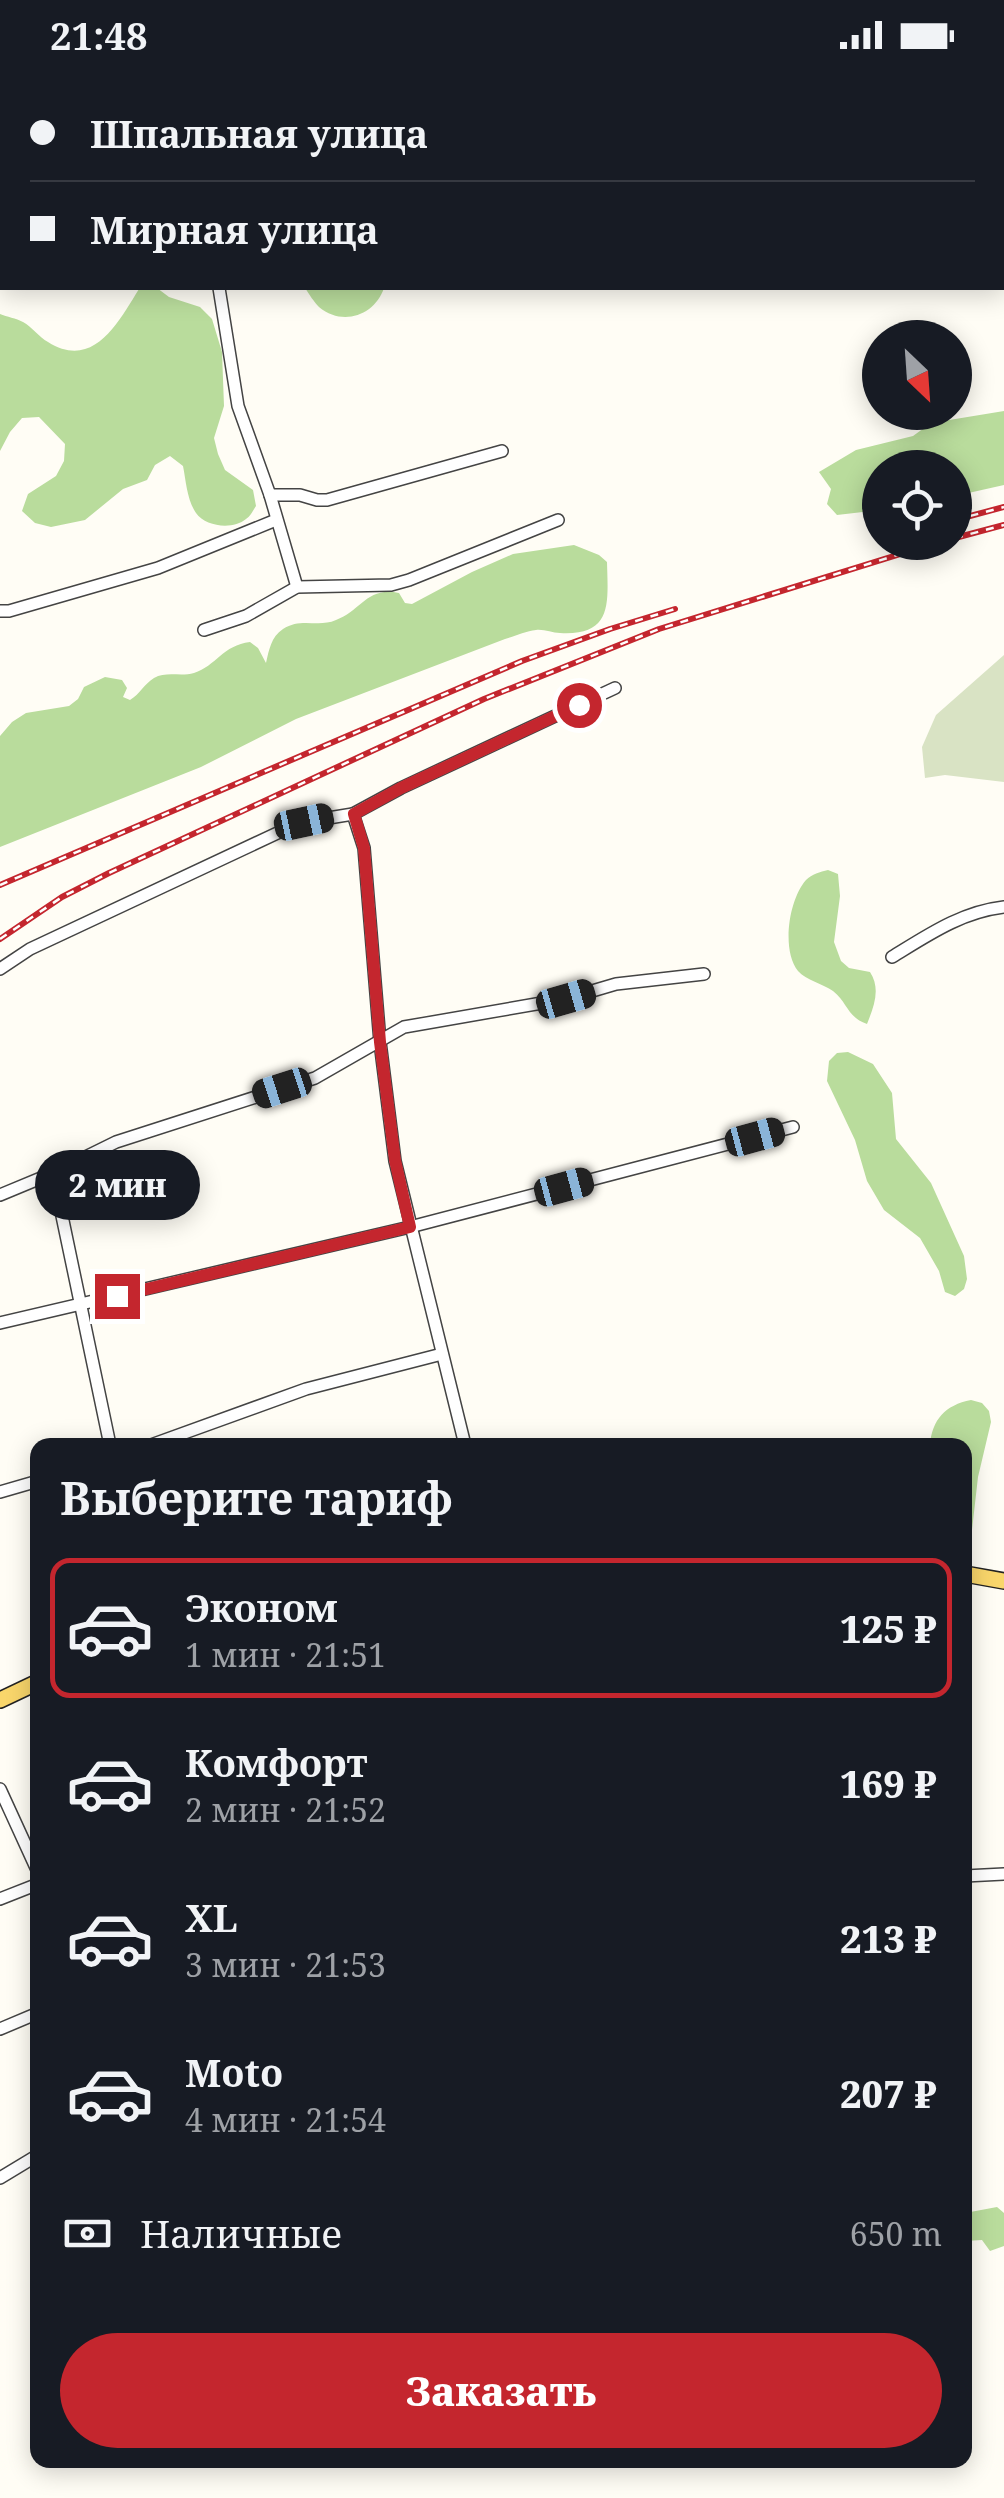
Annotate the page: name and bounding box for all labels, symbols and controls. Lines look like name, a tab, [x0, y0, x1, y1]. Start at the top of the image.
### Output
text: 21:48	[50, 9, 147, 61]
text: Шпальная улица	[90, 107, 428, 159]
text: Мирная улица	[90, 203, 379, 255]
north arrow	[862, 320, 972, 430]
map controls	[862, 320, 972, 560]
button: locate	[862, 450, 972, 560]
route start	[557, 683, 602, 728]
car	[272, 801, 336, 843]
car	[533, 976, 599, 1022]
car	[249, 1064, 315, 1112]
car	[722, 1115, 788, 1159]
callout: 2 мин	[34, 1151, 200, 1221]
text: 2 мин	[68, 1163, 167, 1206]
car	[531, 1165, 597, 1209]
route end	[95, 1274, 140, 1319]
text: Выберите тариф	[60, 1467, 453, 1528]
text: Эконом	[185, 1581, 338, 1633]
icon: car	[65, 1583, 155, 1673]
text: 125 ₽	[840, 1602, 937, 1654]
text: 1 мин · 21:51	[185, 1633, 386, 1676]
text: Комфорт	[185, 1736, 368, 1788]
icon: car	[65, 1738, 155, 1828]
text: 169 ₽	[840, 1757, 937, 1809]
text: 2 мин · 21:52	[185, 1788, 386, 1831]
text: XL	[185, 1891, 238, 1943]
icon: car	[65, 1893, 155, 1983]
text: 213 ₽	[840, 1912, 937, 1964]
text: 3 мин · 21:53	[185, 1943, 386, 1986]
text: Moto	[185, 2046, 283, 2098]
icon: car	[65, 2048, 155, 2138]
text: 207 ₽	[840, 2067, 937, 2119]
text: 4 мин · 21:54	[185, 2098, 386, 2141]
icon: cash	[60, 2206, 115, 2261]
text: Наличные	[140, 2207, 342, 2259]
text: 650 m	[850, 2212, 942, 2255]
button: Заказать	[60, 2333, 942, 2448]

